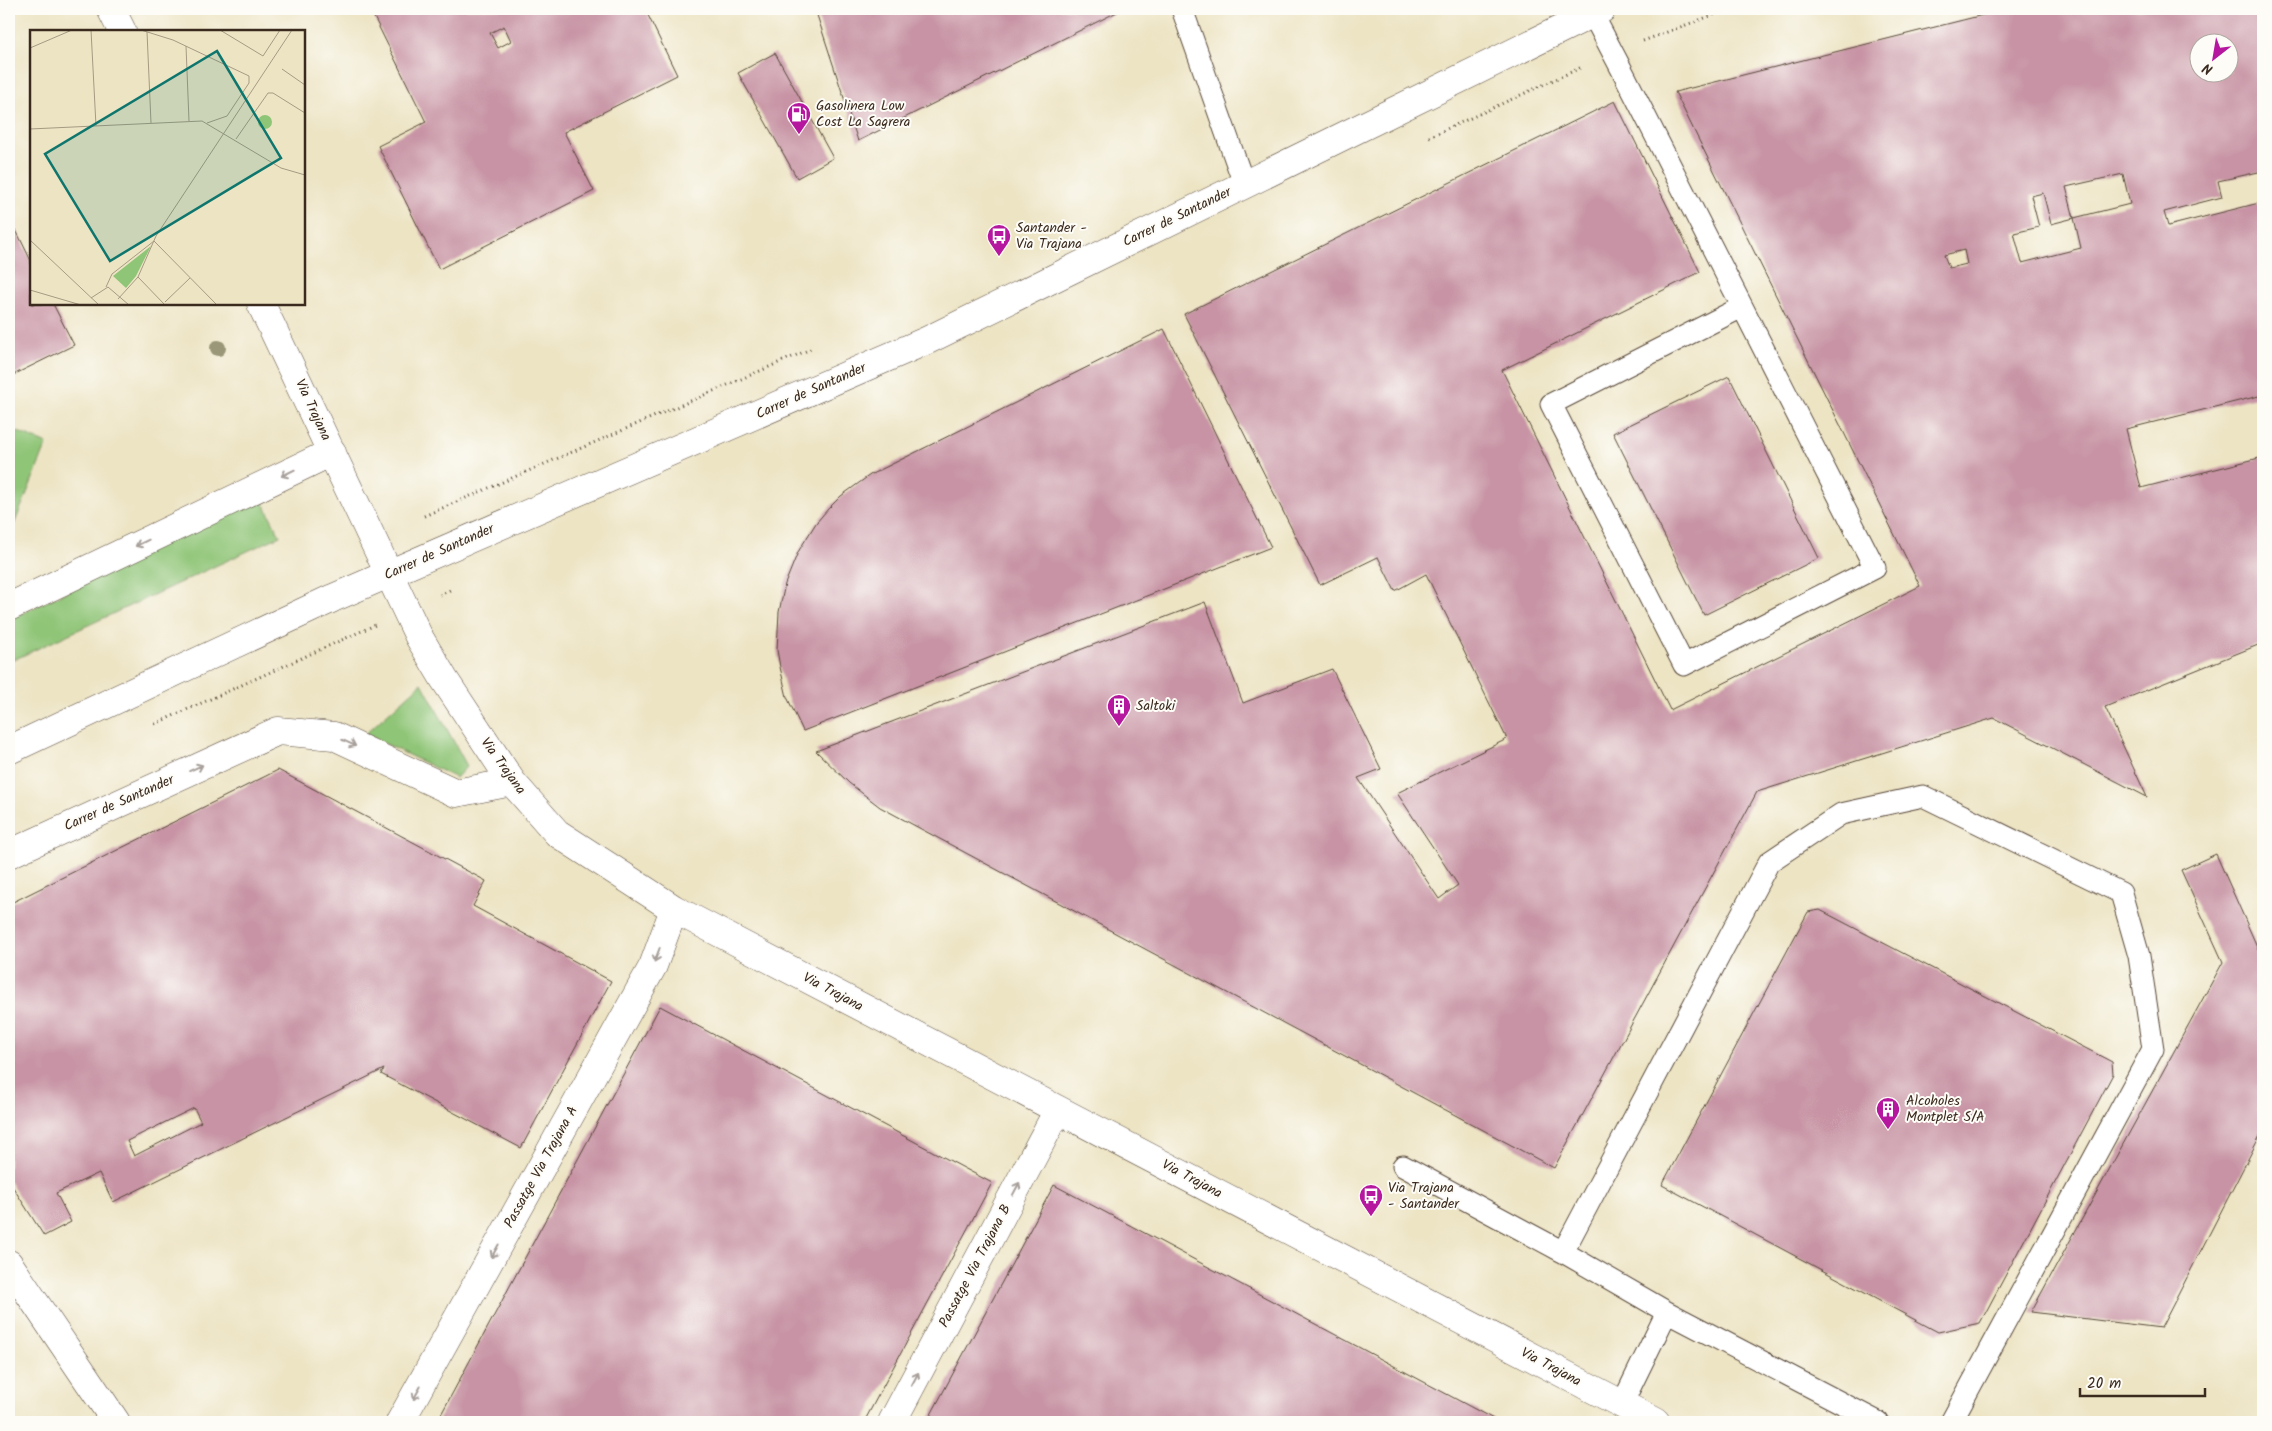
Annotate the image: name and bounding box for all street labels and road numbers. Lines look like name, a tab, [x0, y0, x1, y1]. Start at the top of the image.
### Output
street label: Carrer de Santander	[1119, 181, 1236, 253]
street label: Carrer de Santander	[752, 356, 871, 425]
street label: Via Trajana	[289, 376, 337, 444]
street label: Carrer de Santander	[380, 517, 499, 586]
street label: Via Trajana	[475, 733, 531, 799]
street label: Carrer de Santander	[60, 768, 179, 837]
street label: Via Trajana	[799, 967, 867, 1017]
street label: Passatge Via Trajana A	[498, 1102, 584, 1232]
street label: Via Trajana	[1158, 1154, 1226, 1204]
street label: Passatge Via Trajana B	[933, 1200, 1017, 1332]
street label: Via Trajana	[1517, 1342, 1585, 1392]

